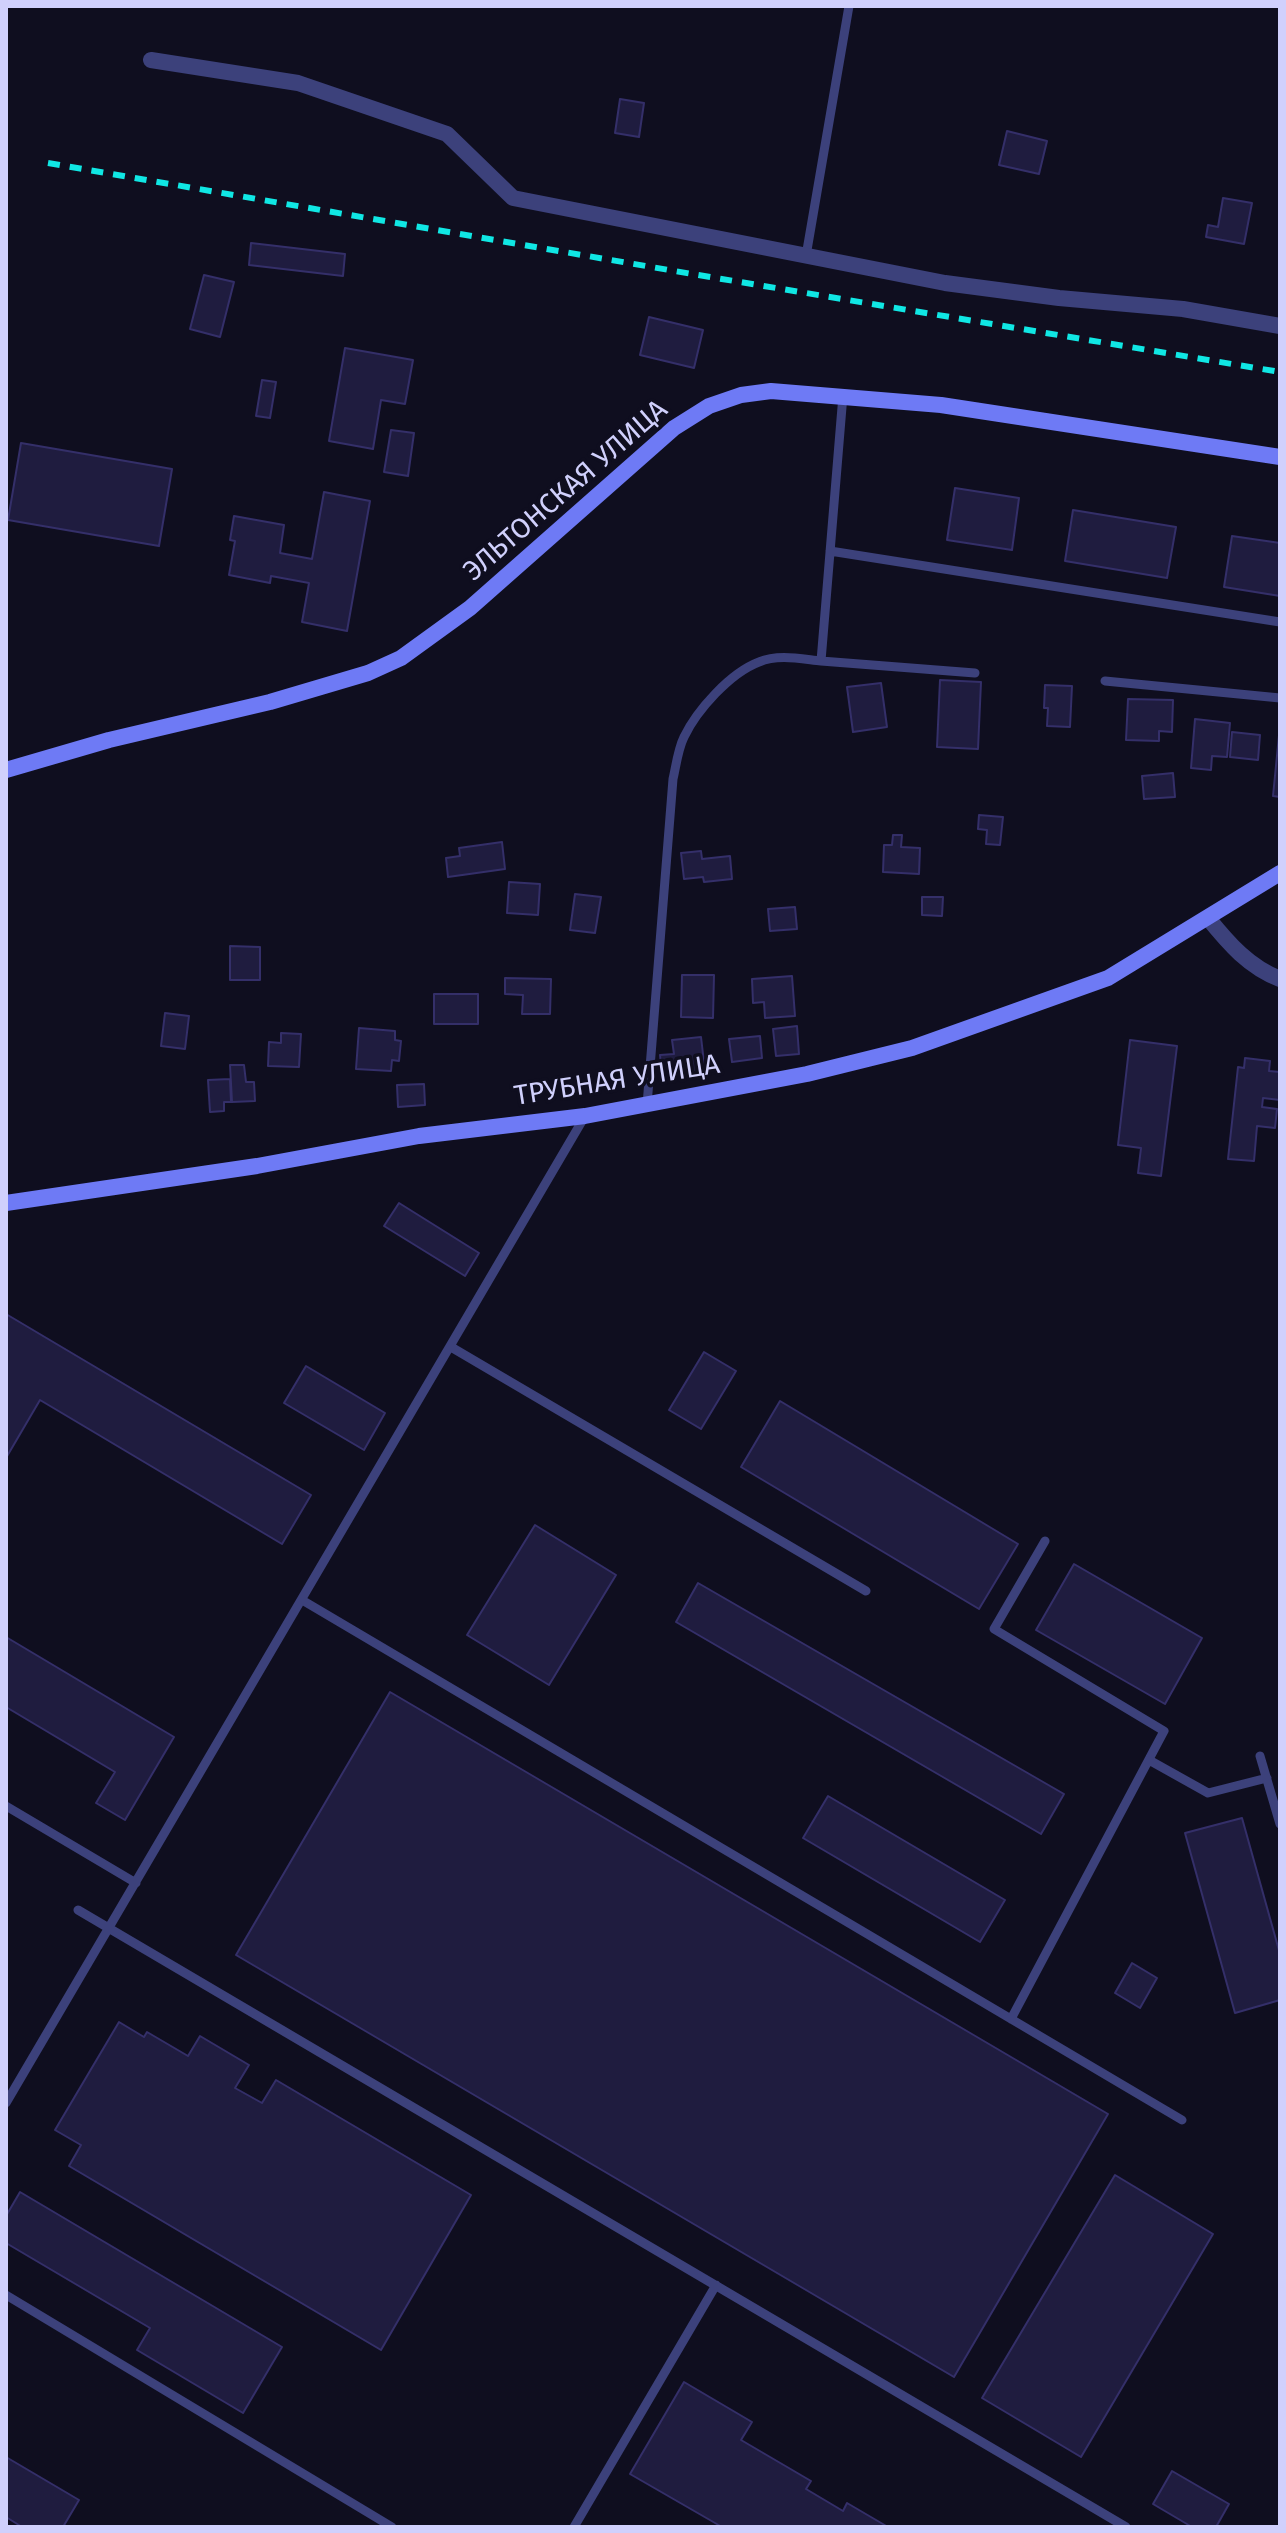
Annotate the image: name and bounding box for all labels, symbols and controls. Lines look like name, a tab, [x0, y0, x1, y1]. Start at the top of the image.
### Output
street label: ЭЛЬТОНСКАЯ УЛИЦА	[457, 393, 675, 589]
street label: ТРУБНАЯ УЛИЦА	[512, 1048, 722, 1114]

